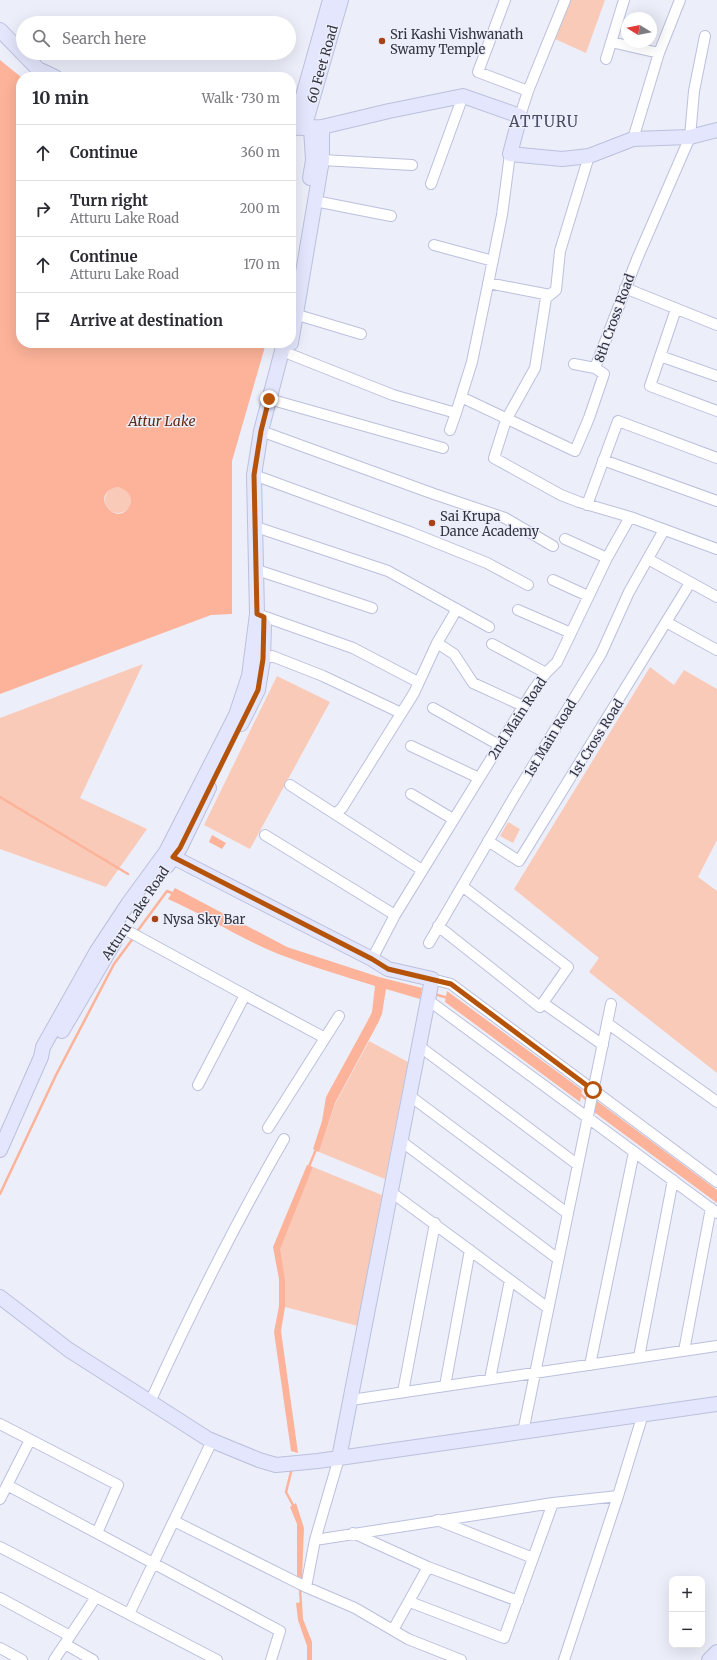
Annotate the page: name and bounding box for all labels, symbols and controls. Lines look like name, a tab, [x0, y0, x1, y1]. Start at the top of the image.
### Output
north arrow	[621, 12, 657, 48]
search box	[16, 16, 296, 60]
street label: 60 Feet Road	[303, 23, 342, 105]
place label: Sri Kashi Vishwanath Swamy Temple	[390, 26, 524, 58]
icon: search	[30, 27, 52, 49]
text: Search here	[62, 29, 146, 48]
marker: Sri Kashi Vishwanath Swamy Temple	[377, 36, 387, 46]
text: 10 min	[32, 87, 89, 109]
text: Walk · 730 m	[202, 90, 280, 107]
district label: ATTURU	[508, 112, 579, 131]
icon: ahead	[32, 142, 54, 164]
text: Continue	[70, 143, 138, 162]
text: 360 m	[241, 144, 280, 161]
text: Turn right	[70, 191, 148, 210]
icon: right	[32, 198, 54, 220]
text: 200 m	[240, 200, 280, 217]
text: Atturu Lake Road	[70, 210, 179, 227]
text: Continue	[70, 247, 138, 266]
icon: ahead	[32, 254, 54, 276]
text: 170 m	[243, 256, 280, 273]
text: Atturu Lake Road	[70, 266, 179, 283]
street label: 8th Cross Road	[591, 271, 638, 365]
icon: arrive	[32, 310, 54, 332]
text: Arrive at destination	[70, 311, 223, 330]
route end	[260, 390, 278, 408]
water label: Attur Lake	[127, 412, 196, 430]
place label: Sai Krupa Dance Academy	[440, 508, 540, 540]
marker: Sai Krupa Dance Academy	[427, 518, 437, 528]
street label: 2nd Main Road	[485, 674, 550, 763]
street label: 1st Main Road	[521, 696, 580, 780]
street label: 1st Cross Road	[566, 696, 627, 781]
street label: Atturu Lake Road	[97, 863, 173, 964]
place label: Nysa Sky Bar	[163, 911, 246, 928]
marker: Nysa Sky Bar	[150, 914, 160, 924]
route start	[584, 1081, 602, 1099]
map controls	[669, 1576, 705, 1648]
button: +	[669, 1576, 705, 1612]
button: −	[669, 1612, 705, 1648]

